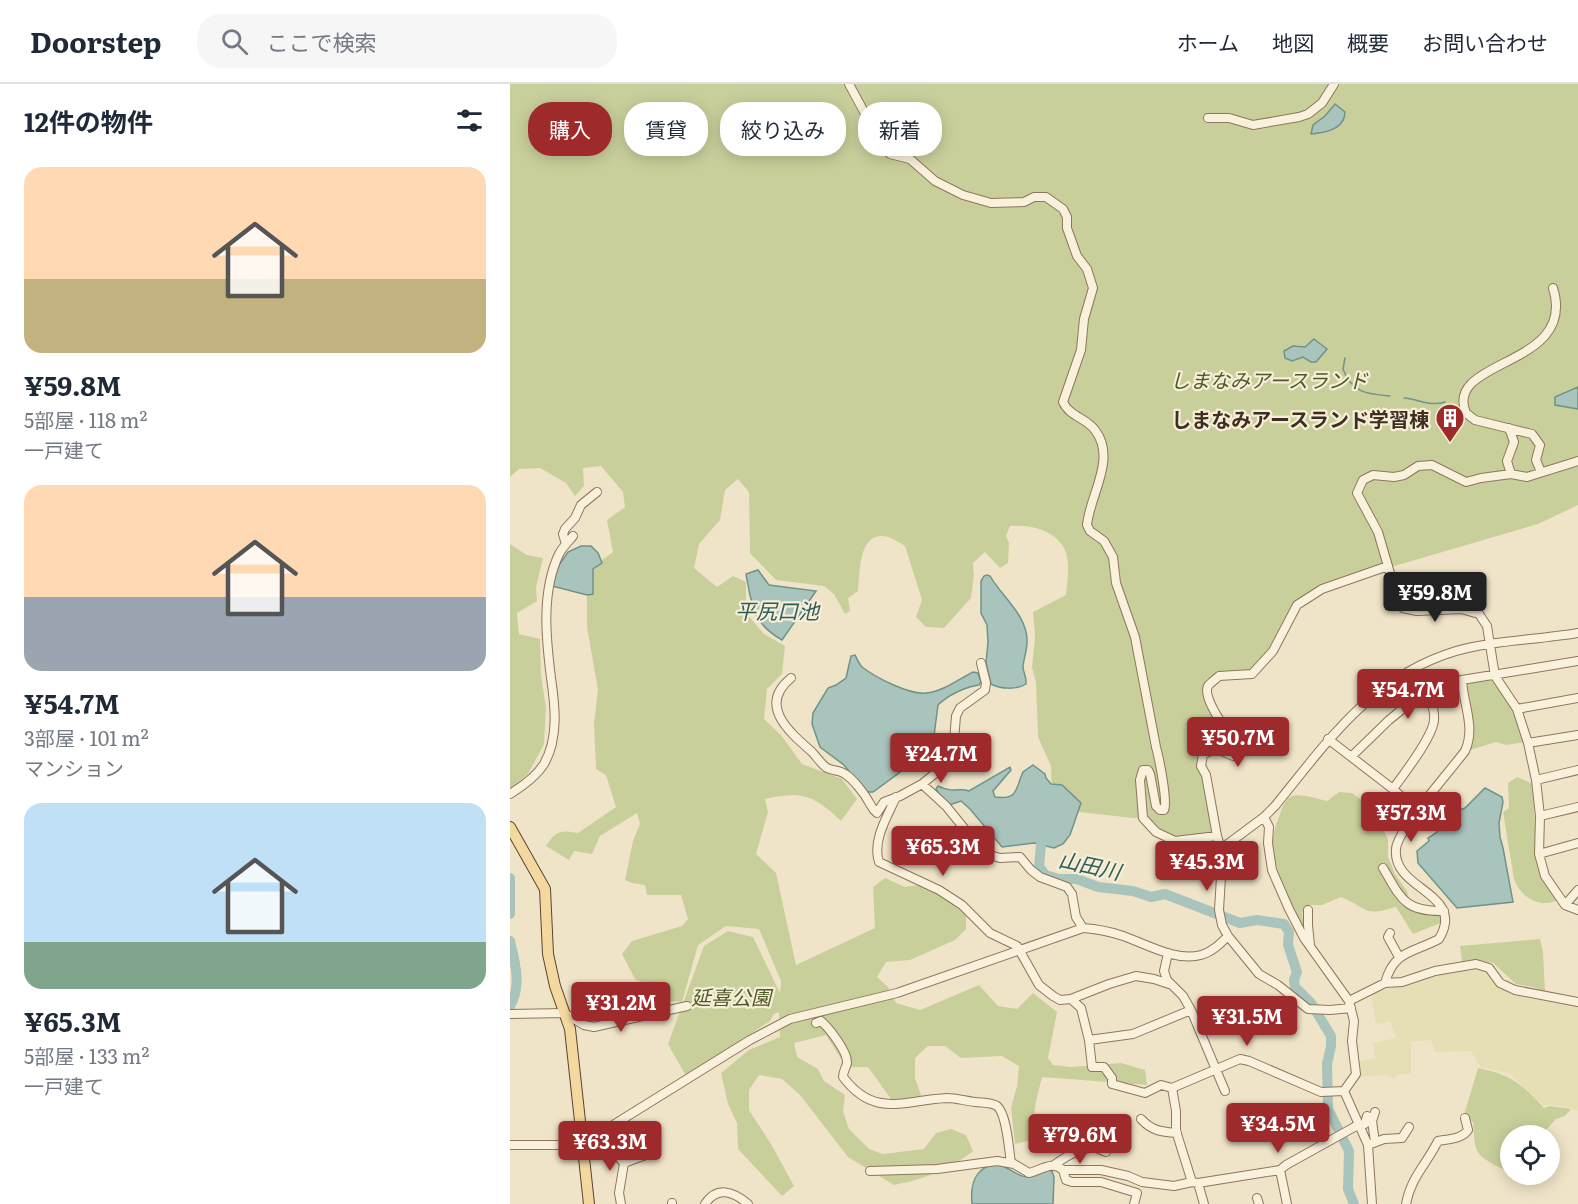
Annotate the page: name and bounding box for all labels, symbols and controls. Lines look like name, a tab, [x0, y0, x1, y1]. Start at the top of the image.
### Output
search box	[197, 14, 617, 68]
text: Doorstep	[30, 20, 161, 62]
icon: search	[218, 25, 251, 58]
text: ここで検索	[266, 25, 376, 58]
text: ホーム	[1177, 26, 1239, 57]
text: 地図	[1272, 26, 1314, 57]
text: 概要	[1347, 26, 1389, 57]
text: お問い合わせ	[1422, 26, 1548, 57]
text: 12件の物件	[24, 101, 153, 140]
chip: 購入	[528, 102, 612, 156]
chip: 賃貸	[624, 102, 708, 156]
chip: 絞り込み	[720, 102, 846, 156]
chip: 新着	[858, 102, 942, 156]
icon: filters	[453, 104, 486, 137]
icon: home	[201, 206, 309, 314]
park label: しまなみアースランド	[1170, 364, 1369, 394]
text: ¥59.8M	[24, 365, 122, 404]
building icon: しまなみアースランド学習棟	[1434, 402, 1466, 444]
place label: しまなみアースランド学習棟	[1171, 403, 1429, 433]
text: 5部屋 · 118 m²	[24, 404, 147, 434]
text: 一戸建て	[24, 434, 104, 464]
icon: home	[201, 524, 309, 632]
pin: ¥59.8M	[1386, 572, 1484, 623]
text: ¥59.8M	[1397, 576, 1473, 606]
water label: 平尻口池	[735, 594, 821, 625]
pin: ¥54.7M	[1359, 669, 1457, 720]
text: ¥54.7M	[1371, 673, 1445, 703]
text: ¥54.7M	[24, 683, 120, 722]
pin: ¥50.7M	[1189, 717, 1287, 768]
text: ¥50.7M	[1201, 721, 1275, 751]
text: 3部屋 · 101 m²	[24, 722, 149, 752]
pin: ¥24.7M	[892, 733, 990, 784]
text: ¥24.7M	[904, 737, 978, 767]
text: マンション	[24, 752, 124, 782]
pin: ¥57.3M	[1362, 792, 1460, 843]
text: ¥57.3M	[1375, 796, 1447, 826]
pin: ¥65.3M	[894, 826, 992, 877]
text: ¥65.3M	[906, 830, 980, 860]
pin: ¥45.3M	[1158, 841, 1256, 892]
icon: home	[201, 842, 309, 950]
water label: 山田川	[1056, 842, 1126, 886]
text: ¥45.3M	[1169, 845, 1245, 875]
park label: 延喜公園	[691, 981, 774, 1011]
pin: ¥31.2M	[572, 982, 670, 1033]
text: ¥31.2M	[585, 986, 657, 1016]
pin: ¥31.5M	[1198, 996, 1296, 1047]
text: ¥31.5M	[1211, 1000, 1283, 1030]
text: ¥65.3M	[24, 1001, 121, 1040]
text: 5部屋 · 133 m²	[24, 1040, 149, 1070]
text: 一戸建て	[24, 1070, 104, 1100]
pin: ¥34.5M	[1229, 1103, 1327, 1154]
text: ¥34.5M	[1240, 1107, 1316, 1137]
pin: ¥79.6M	[1031, 1114, 1129, 1165]
text: ¥79.6M	[1042, 1118, 1118, 1148]
pin: ¥63.3M	[561, 1121, 659, 1172]
text: ¥63.3M	[572, 1125, 648, 1155]
map controls	[1500, 1125, 1560, 1185]
button: locate	[1500, 1125, 1560, 1185]

